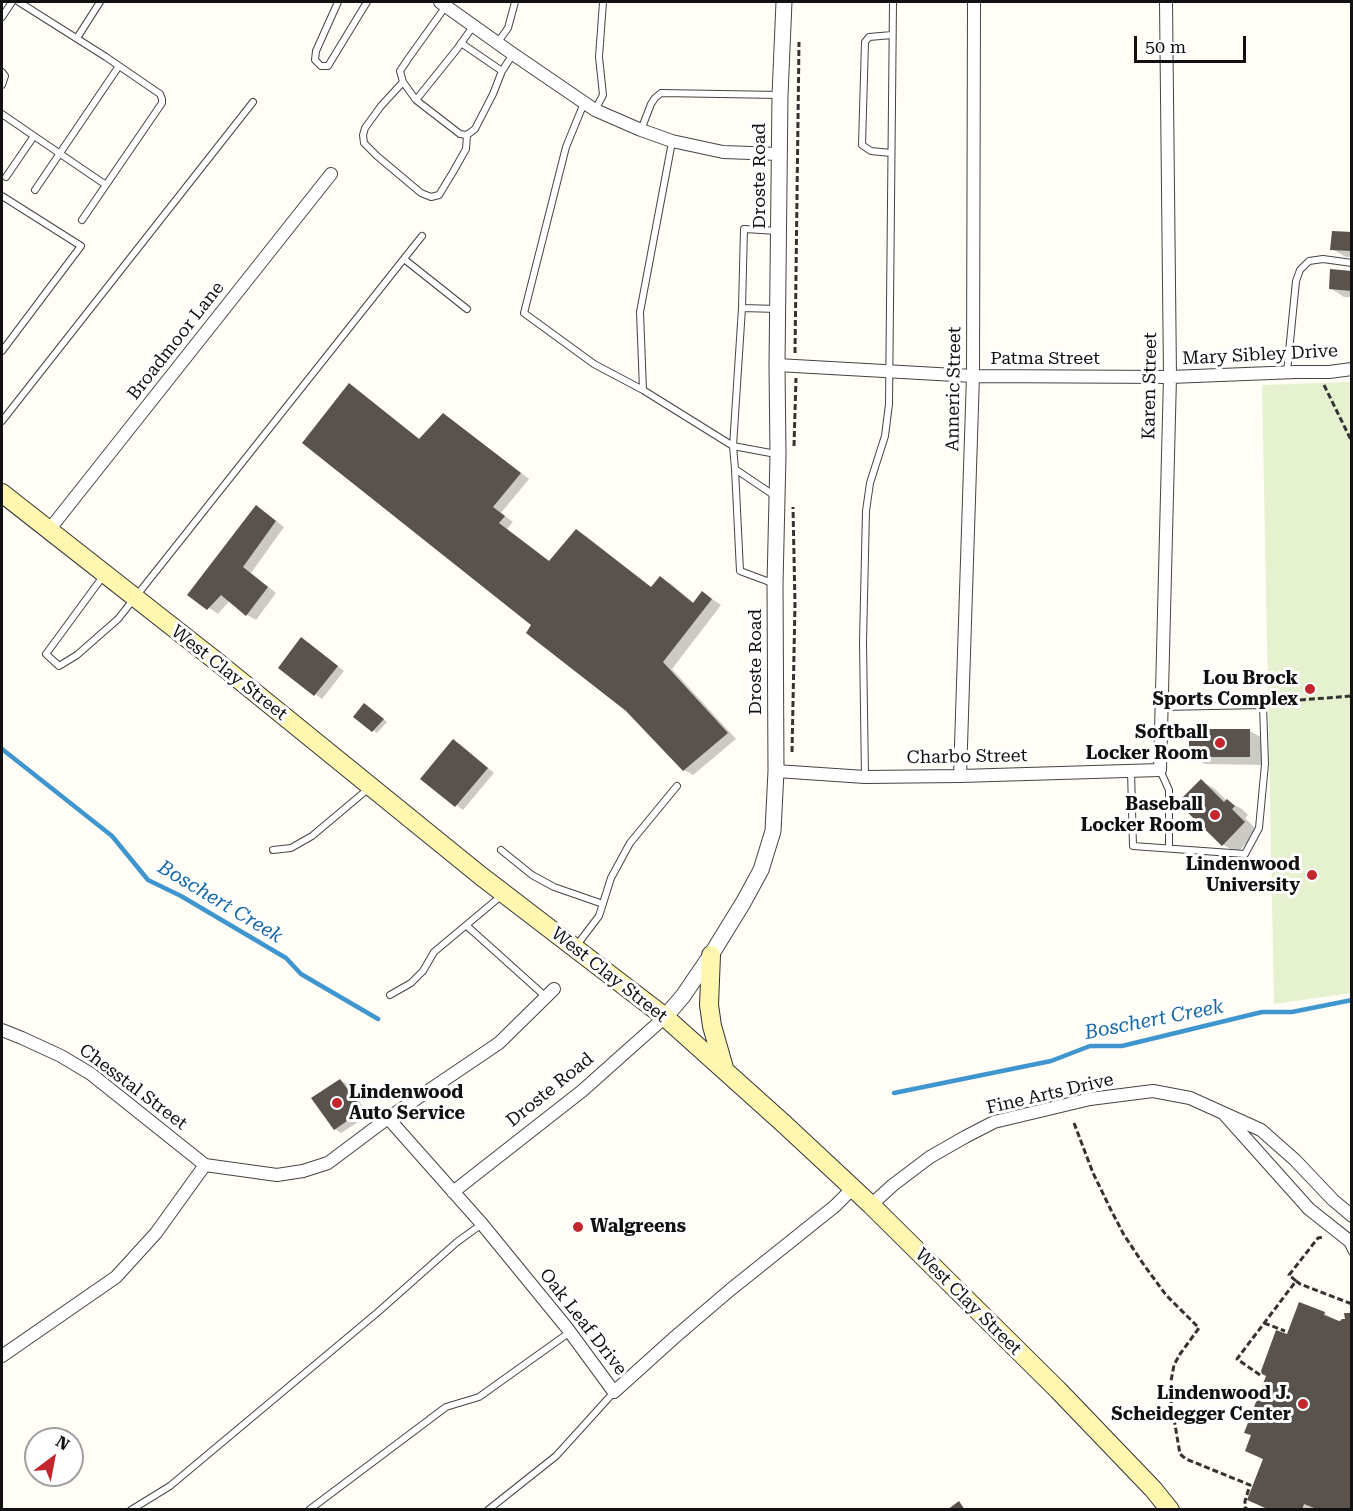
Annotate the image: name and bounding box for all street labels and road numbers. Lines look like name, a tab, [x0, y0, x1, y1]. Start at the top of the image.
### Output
street label: Droste Road	[749, 123, 771, 229]
street label: Broadmoor Lane	[123, 278, 229, 404]
street label: Anneric Street	[942, 326, 966, 452]
street label: Karen Street	[1138, 332, 1162, 440]
street label: Mary Sibley Drive	[1182, 340, 1338, 370]
street label: Patma Street	[990, 348, 1100, 370]
street label: Droste Road	[745, 609, 767, 715]
street label: West Clay Street	[166, 621, 292, 725]
street label: Charbo Street	[907, 745, 1027, 769]
street label: West Clay Street	[546, 923, 672, 1027]
street label: Chesstal Street	[75, 1039, 191, 1135]
street label: Droste Road	[502, 1048, 598, 1132]
street label: Fine Arts Drive	[984, 1069, 1116, 1119]
street label: West Clay Street	[910, 1244, 1026, 1360]
street label: Oak Leaf Drive	[535, 1264, 631, 1380]

